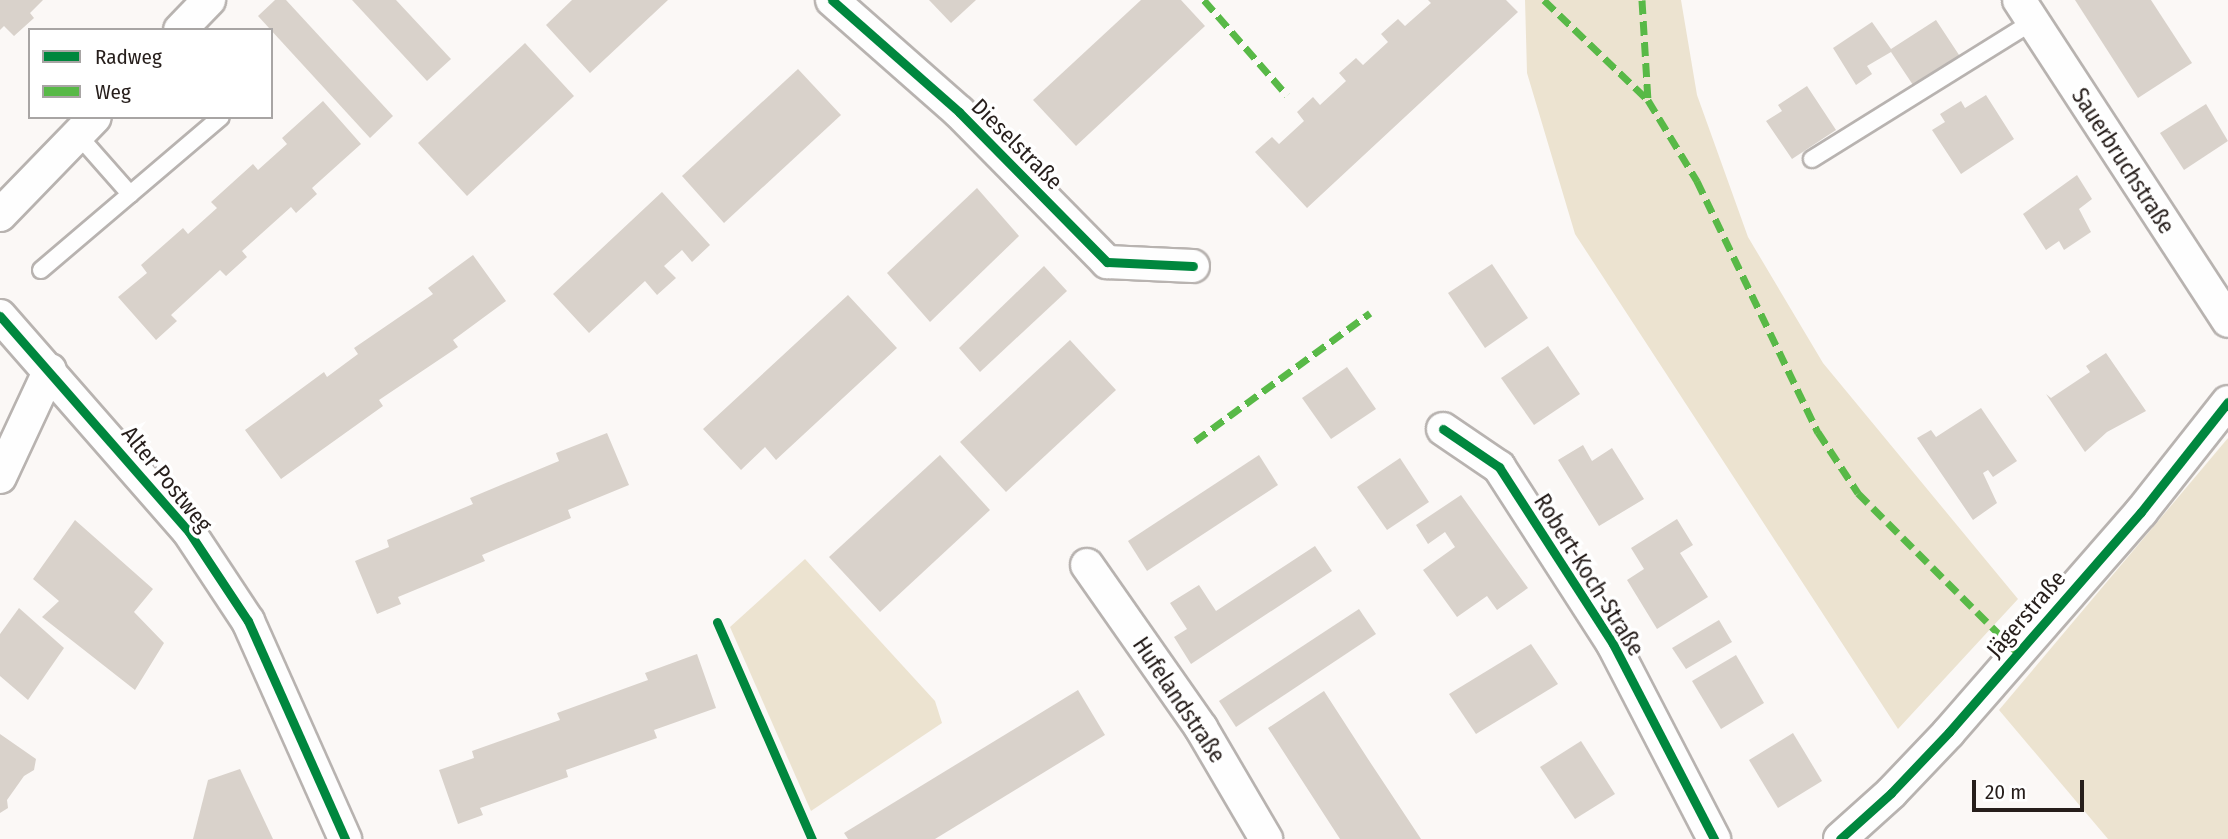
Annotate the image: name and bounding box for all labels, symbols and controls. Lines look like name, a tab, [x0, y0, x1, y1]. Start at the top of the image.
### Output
legend	[28, 28, 273, 119]
text: Radweg	[95, 44, 162, 70]
text: Weg	[95, 79, 131, 105]
street label: Sauerbruchstraße	[2066, 83, 2180, 239]
street label: Dieselstraße	[966, 93, 1068, 195]
street label: Alter Postweg	[116, 421, 218, 537]
street label: Robert-Koch-Straße	[1528, 489, 1650, 661]
street label: Jägerstraße	[1981, 565, 2071, 663]
street label: Hufelandstraße	[1127, 632, 1231, 768]
scale bar	[1976, 766, 2088, 810]
text: 20 m	[1985, 779, 2026, 805]

